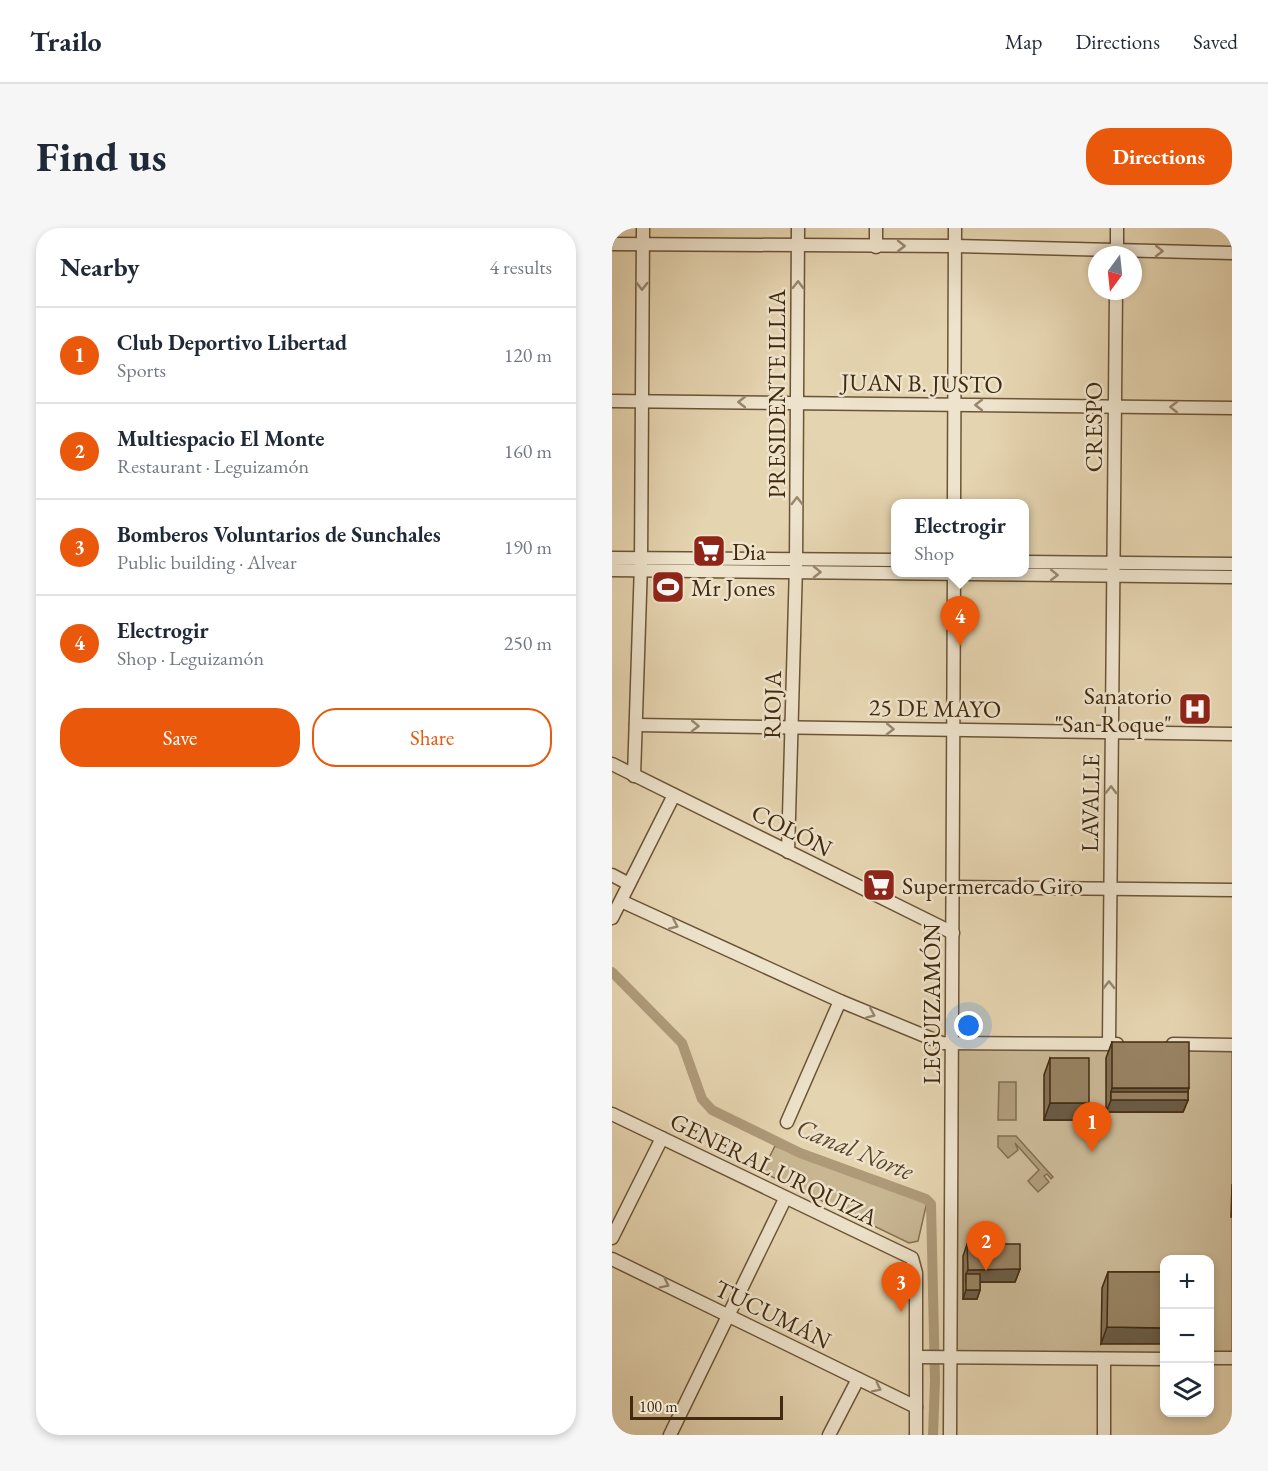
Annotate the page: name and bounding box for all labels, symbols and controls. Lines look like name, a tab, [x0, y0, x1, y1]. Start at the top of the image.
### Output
text: Trailo	[30, 23, 102, 59]
text: Map	[1005, 28, 1042, 55]
text: Directions	[1075, 28, 1160, 55]
text: Saved	[1193, 28, 1238, 55]
button: Directions	[1086, 128, 1232, 185]
text: Find us	[36, 129, 167, 184]
one-way arrow	[897, 240, 906, 253]
one-way arrow	[1155, 245, 1164, 257]
north arrow	[1088, 246, 1142, 300]
text: Nearby	[60, 250, 140, 284]
text: 4 results	[489, 254, 552, 280]
one-way arrow	[792, 280, 804, 289]
one-way arrow	[636, 282, 649, 291]
street label: PRESIDENTE ILLIA	[761, 289, 792, 499]
text: Club Deportivo Libertad	[117, 328, 347, 357]
text: 1	[74, 342, 85, 368]
text: 120 m	[504, 342, 552, 368]
text: Sports	[117, 357, 166, 383]
street label: JUAN B. JUSTO	[839, 366, 1003, 400]
street label: CRESPO	[1078, 382, 1109, 472]
one-way arrow	[737, 396, 746, 408]
one-way arrow	[974, 399, 983, 411]
one-way arrow	[1169, 401, 1178, 413]
text: Multiespacio El Monte	[117, 424, 324, 453]
text: 2	[74, 438, 85, 464]
text: 160 m	[504, 438, 552, 464]
text: Restaurant · Leguizamón	[117, 453, 309, 479]
one-way arrow	[791, 496, 803, 505]
popup	[891, 499, 1029, 577]
text: Electrogir	[914, 511, 1006, 540]
text: Bomberos Voluntarios de Sunchales	[117, 520, 441, 549]
supermarket icon: Dia	[691, 533, 727, 569]
text: 3	[74, 534, 85, 560]
text: 190 m	[504, 534, 552, 560]
place label: Dia	[732, 536, 766, 567]
text: Shop	[914, 540, 954, 566]
text: Public building · Alvear	[117, 549, 297, 575]
one-way arrow	[813, 566, 822, 578]
sports icon: Mr Jones	[650, 569, 686, 605]
one-way arrow	[1050, 569, 1059, 581]
place label: Mr Jones	[691, 572, 775, 603]
pin: 4	[940, 596, 980, 646]
text: Electrogir	[117, 616, 209, 645]
text: 4	[74, 630, 85, 656]
text: 250 m	[504, 630, 552, 656]
text: Shop · Leguizamón	[117, 645, 264, 671]
street label: RIOJA	[756, 670, 788, 739]
place label: Sanatorio "San Roque"	[1054, 680, 1172, 739]
street label: 25 DE MAYO	[869, 691, 1001, 725]
hospital icon: Sanatorio "San Roque"	[1177, 691, 1213, 727]
button: Save	[60, 708, 300, 767]
button: Share	[312, 708, 552, 767]
one-way arrow	[690, 719, 699, 732]
one-way arrow	[885, 723, 894, 735]
street label: LAVALLE	[1074, 754, 1106, 852]
one-way arrow	[1105, 785, 1118, 794]
street label: COLÓN	[746, 797, 838, 863]
supermarket icon: Supermercado Giro	[861, 867, 897, 903]
place label: Supermercado Giro	[902, 870, 1083, 901]
one-way arrow	[668, 918, 679, 930]
street label: LEGUIZAMÓN	[916, 924, 947, 1084]
one-way arrow	[1103, 980, 1115, 989]
one-way arrow	[865, 1006, 876, 1018]
your location	[954, 1011, 983, 1040]
pin: 1	[1072, 1102, 1112, 1152]
street label: GENERAL URQUIZA	[665, 1105, 883, 1233]
water label: Canal Norte	[791, 1110, 920, 1188]
pin: 2	[966, 1222, 1006, 1271]
map controls	[1160, 1255, 1214, 1417]
button: +	[1160, 1255, 1214, 1309]
pin: 3	[882, 1262, 920, 1312]
street label: TUCUMÁN	[710, 1272, 836, 1356]
one-way arrow	[658, 1277, 669, 1289]
button: −	[1160, 1309, 1214, 1363]
button: layers	[1160, 1363, 1214, 1417]
one-way arrow	[871, 1381, 882, 1393]
scale bar	[630, 1393, 783, 1420]
text: 100 m	[639, 1396, 678, 1417]

